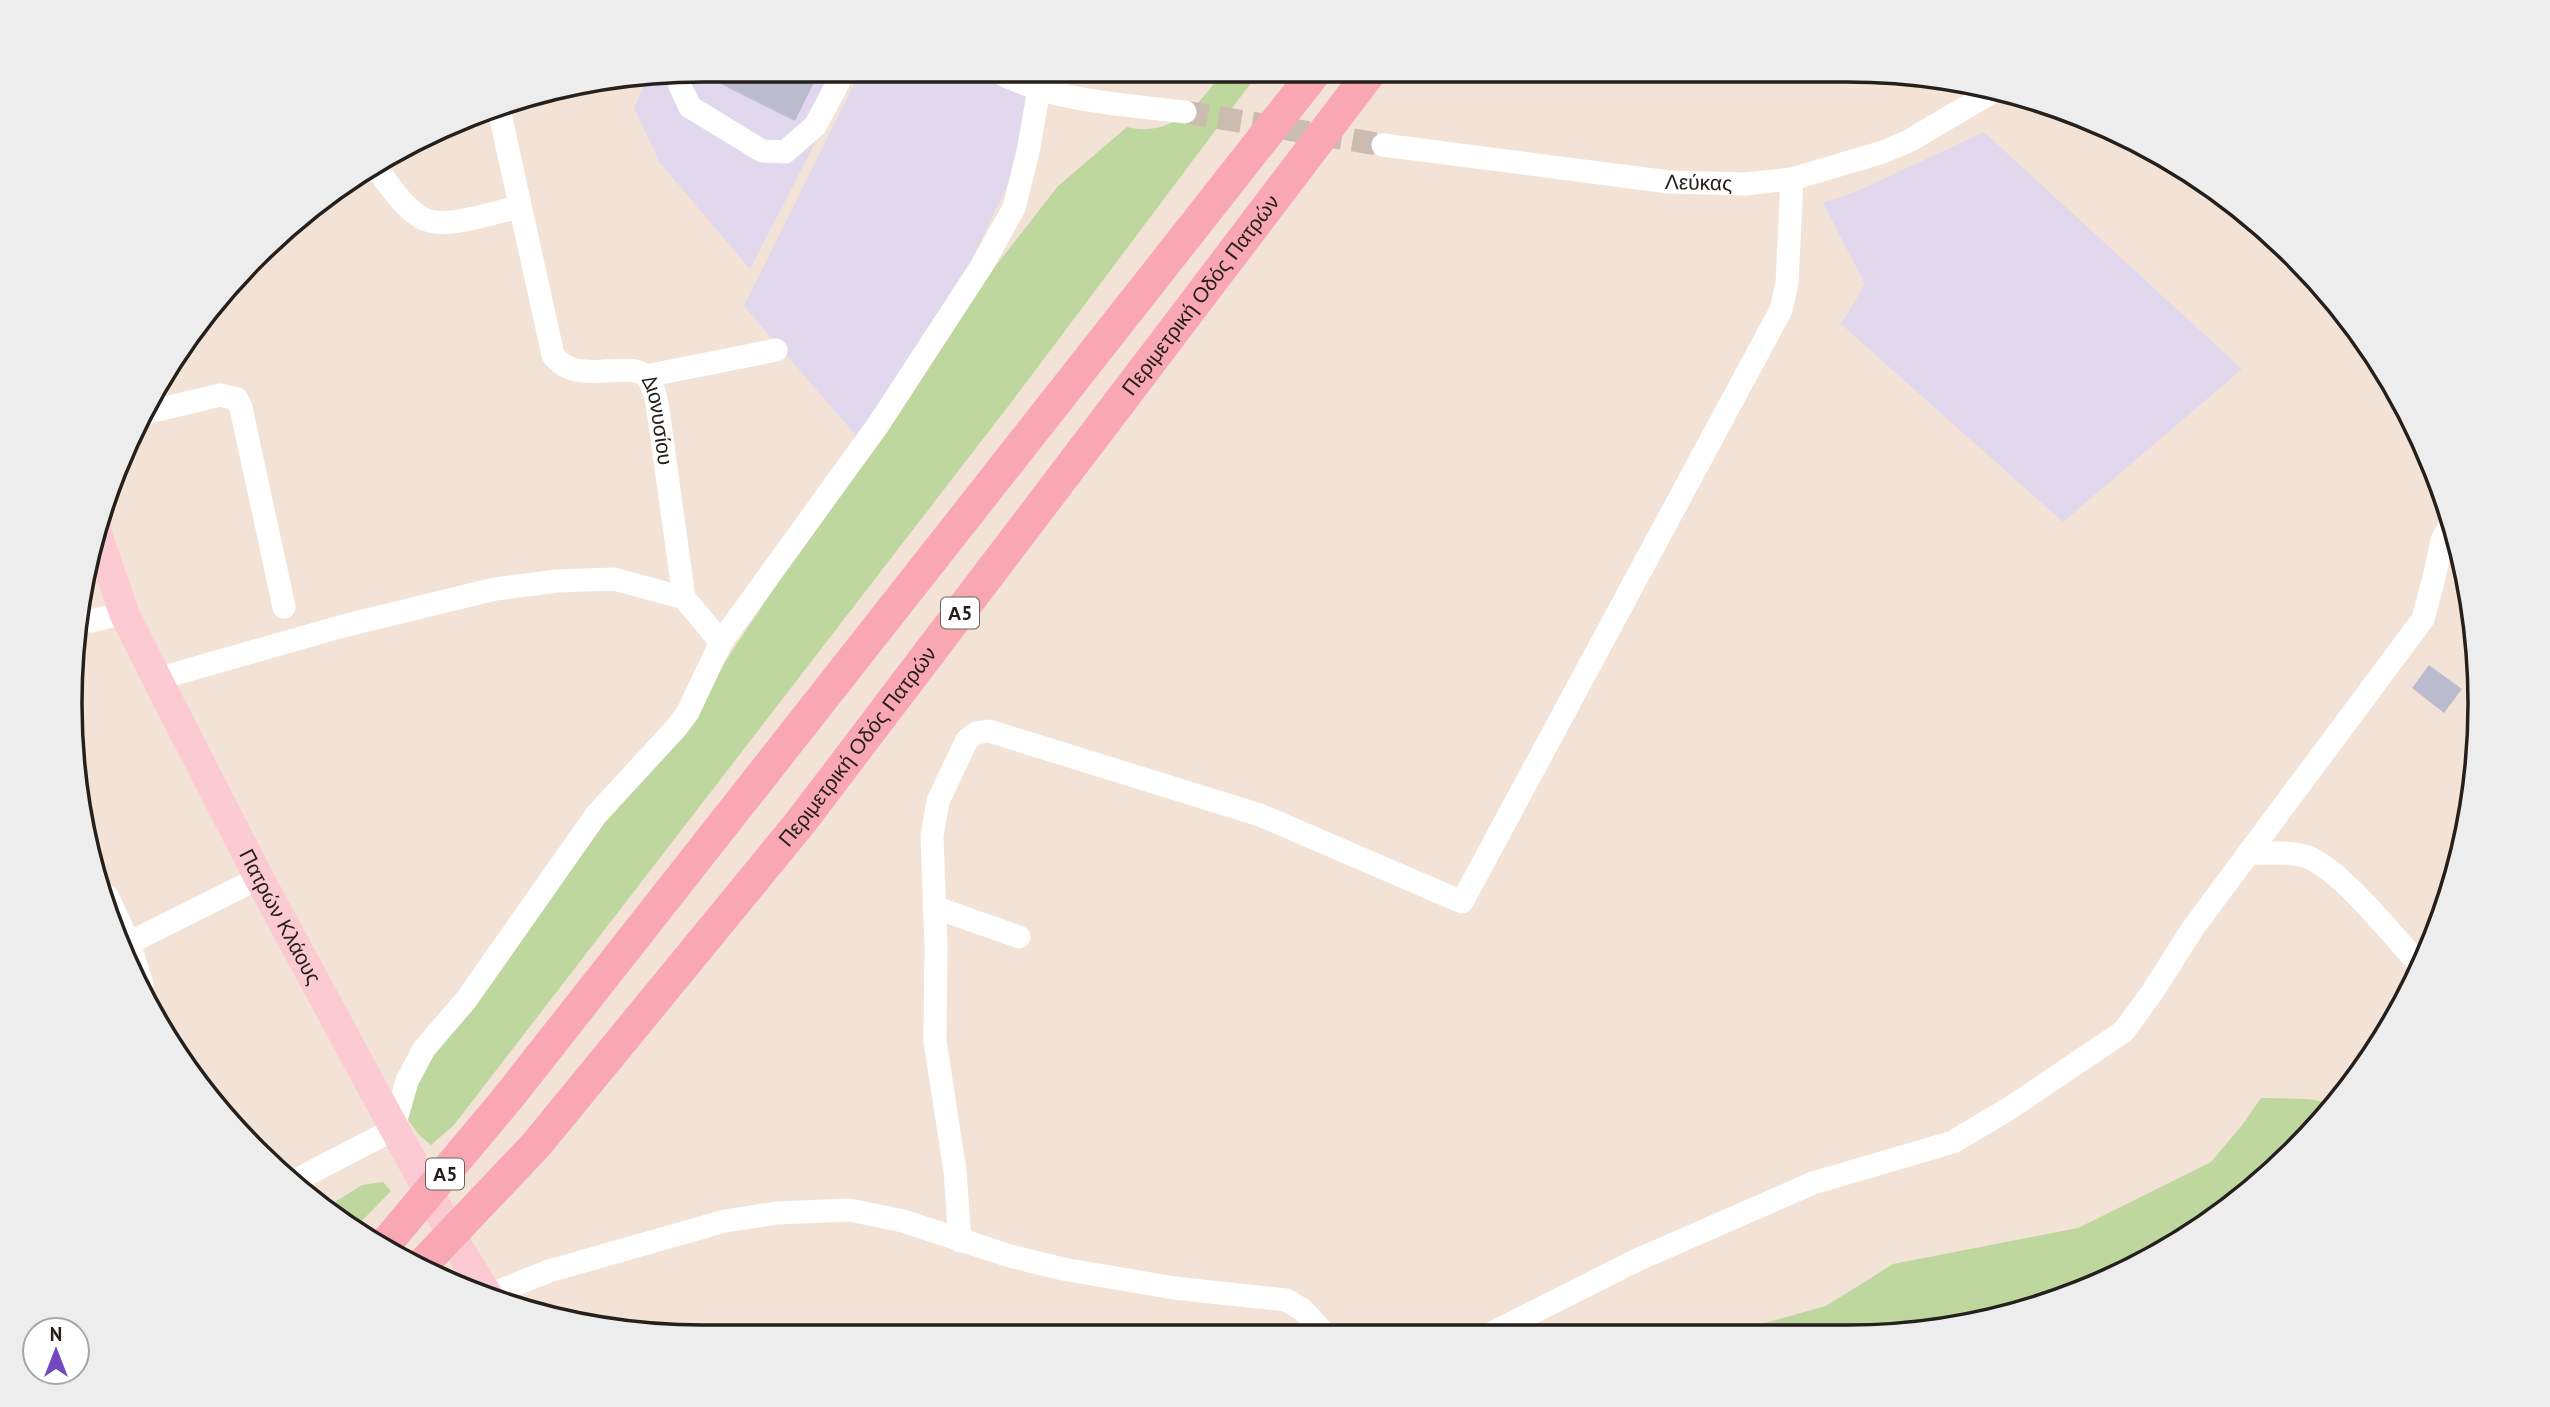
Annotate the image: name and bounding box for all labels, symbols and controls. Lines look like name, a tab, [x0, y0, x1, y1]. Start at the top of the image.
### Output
street label: Λεύκας	[1665, 168, 1733, 197]
street label: Περιμετρική Οδός Πατρών	[1116, 189, 1285, 401]
street label: Διονυσίου	[636, 370, 679, 467]
road number: Α5	[941, 598, 979, 628]
street label: Περιμετρική Οδός Πατρών	[772, 641, 942, 852]
street label: Πατρών Κλάους	[233, 844, 328, 989]
road number: Α5	[426, 1158, 464, 1190]
north arrow	[21, 1316, 91, 1386]
text: N	[50, 1322, 62, 1346]

